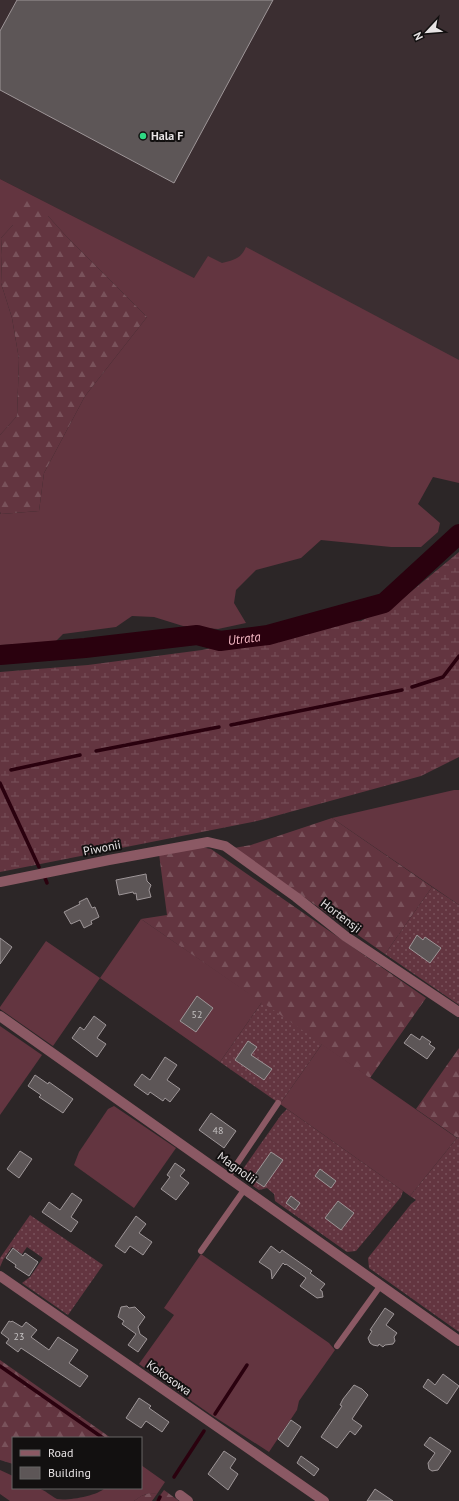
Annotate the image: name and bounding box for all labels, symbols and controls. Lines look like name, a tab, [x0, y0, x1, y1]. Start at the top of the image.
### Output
north arrow	[407, 12, 447, 52]
text: N	[410, 30, 426, 43]
place label: Hala F	[151, 128, 183, 143]
marker: Hala F	[138, 131, 148, 141]
water label: Utrata	[227, 628, 262, 649]
street label: Piwonii	[82, 837, 122, 859]
street label: Hortensji	[318, 895, 365, 936]
house number: 52	[192, 1008, 202, 1021]
house number: 48	[213, 1124, 223, 1137]
street label: Magnolii	[215, 1148, 260, 1187]
house number: 23	[14, 1330, 24, 1343]
street label: Kokosowa	[144, 1357, 195, 1398]
legend	[12, 1437, 142, 1489]
text: Road	[48, 1445, 73, 1460]
text: Building	[48, 1465, 91, 1480]

